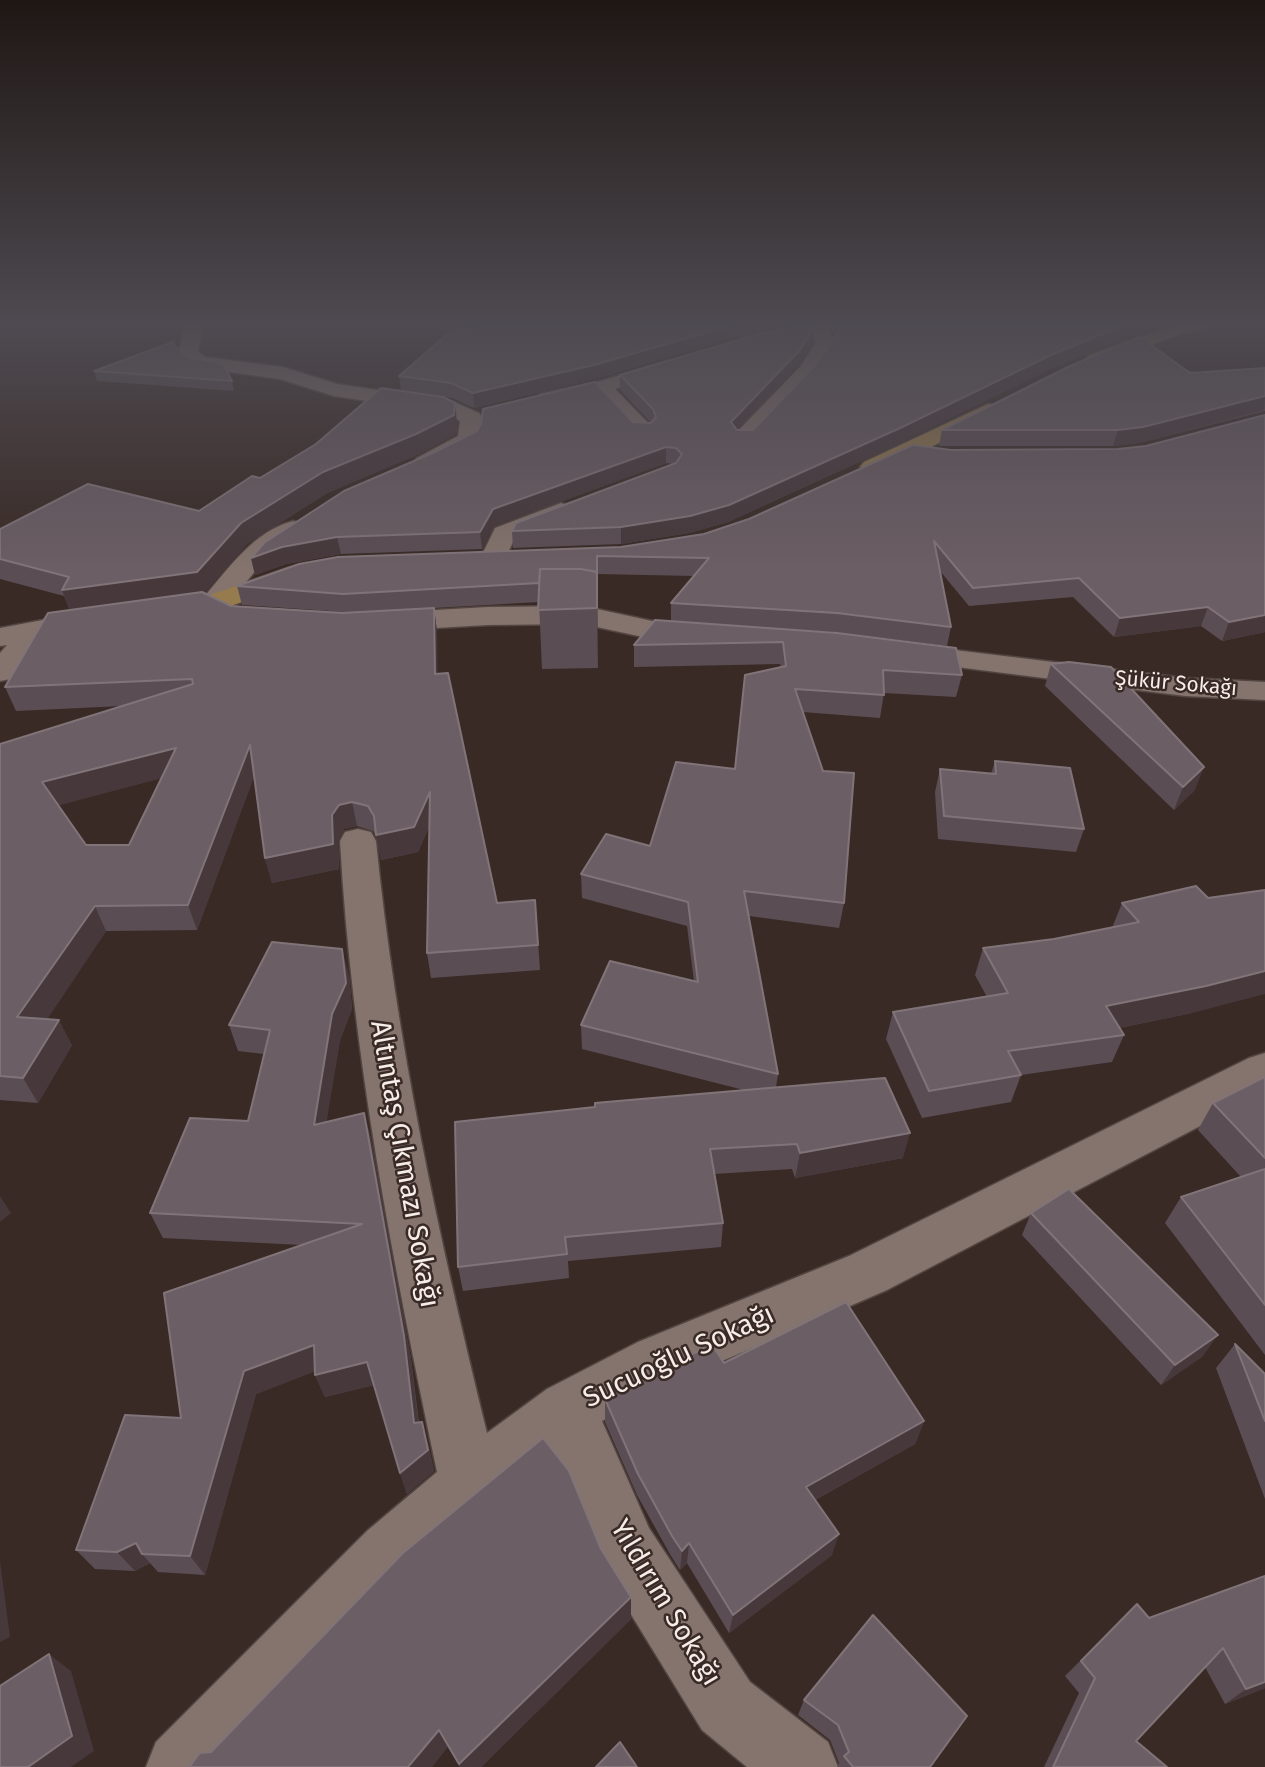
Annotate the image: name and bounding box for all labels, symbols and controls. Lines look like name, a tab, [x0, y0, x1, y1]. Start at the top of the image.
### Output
street label: Şükür Sokağı	[1114, 666, 1238, 702]
street label: Altıntaş Çıkmazı Sokağı	[362, 1018, 446, 1310]
street label: Sucuoğlu Sokağı	[578, 1298, 780, 1416]
street label: Yıldırım Sokağı	[602, 1514, 728, 1692]

